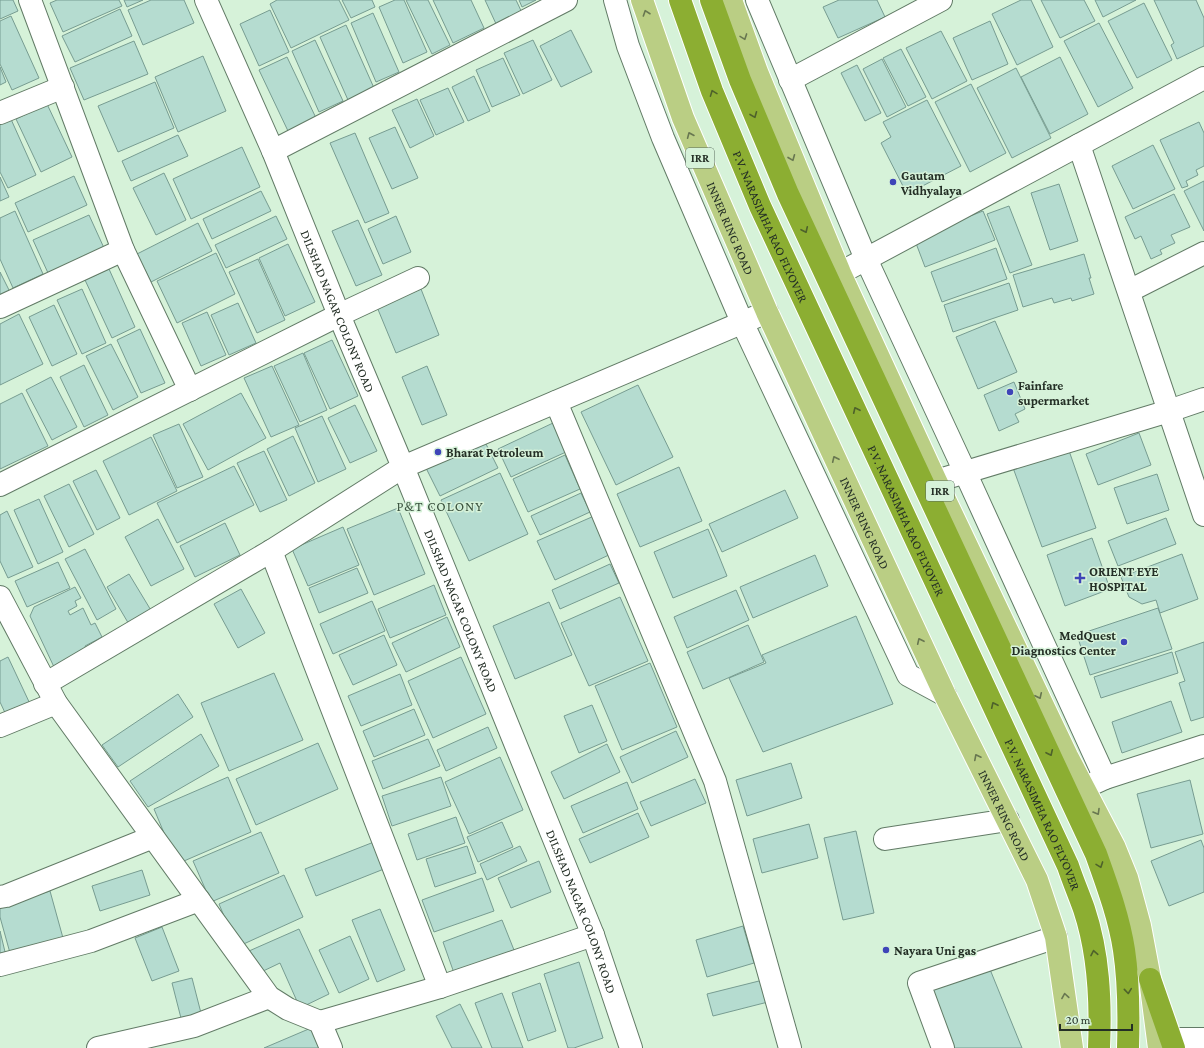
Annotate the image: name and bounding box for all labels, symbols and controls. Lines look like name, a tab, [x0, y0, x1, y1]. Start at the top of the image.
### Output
one-way arrow	[643, 9, 651, 16]
one-way arrow	[740, 33, 748, 40]
one-way arrow	[709, 90, 717, 97]
one-way arrow	[750, 112, 758, 119]
one-way arrow	[687, 132, 695, 140]
road number: IRR	[686, 148, 714, 168]
street label: P.V. NARASIMHA RAO FLYOVER	[730, 148, 811, 306]
one-way arrow	[787, 153, 795, 161]
place label: Gautam Vidhyalaya	[900, 168, 963, 198]
marker: Gautam Vidhyalaya	[888, 177, 898, 187]
street label: INNER RING ROAD	[704, 180, 757, 277]
one-way arrow	[800, 225, 808, 233]
street label: DILSHAD NAGAR COLONY ROAD	[298, 228, 378, 395]
place label: Fainfare supermarket	[1018, 378, 1089, 408]
marker: Fainfare supermarket	[1005, 387, 1015, 397]
one-way arrow	[853, 407, 861, 415]
street label: P.V. NARASIMHA RAO FLYOVER	[865, 443, 948, 599]
place label: Bharat Petroleum	[446, 445, 543, 460]
marker: Bharat Petroleum	[433, 447, 443, 457]
one-way arrow	[832, 456, 840, 464]
street label: INNER RING ROAD	[837, 475, 892, 572]
road number: IRR	[926, 481, 954, 501]
district label: P&T COLONY	[396, 498, 484, 514]
street label: DILSHAD NAGAR COLONY ROAD	[421, 527, 501, 694]
place label: ORIENT EYE HOSPITAL	[1089, 564, 1159, 594]
marker: ORIENT EYE HOSPITAL	[1074, 572, 1086, 584]
place label: MedQuest Diagnostics Center	[1012, 628, 1117, 658]
one-way arrow	[917, 637, 925, 645]
marker: MedQuest Diagnostics Center	[1119, 637, 1129, 647]
one-way arrow	[1034, 691, 1042, 699]
one-way arrow	[991, 702, 999, 710]
street label: P.V. NARASIMHA RAO FLYOVER	[1002, 736, 1083, 893]
one-way arrow	[1045, 749, 1053, 756]
one-way arrow	[974, 754, 981, 762]
street label: INNER RING ROAD	[975, 767, 1033, 864]
one-way arrow	[1092, 808, 1099, 815]
street label: DILSHAD NAGAR COLONY ROAD	[543, 827, 619, 996]
one-way arrow	[1095, 861, 1104, 868]
place label: Nayara Uni gas	[894, 943, 976, 958]
marker: Nayara Uni gas	[881, 945, 891, 955]
one-way arrow	[1091, 950, 1099, 957]
one-way arrow	[1124, 988, 1133, 994]
one-way arrow	[1061, 992, 1070, 999]
scale bar	[1060, 1006, 1132, 1032]
text: 20 m	[1066, 1013, 1091, 1027]

